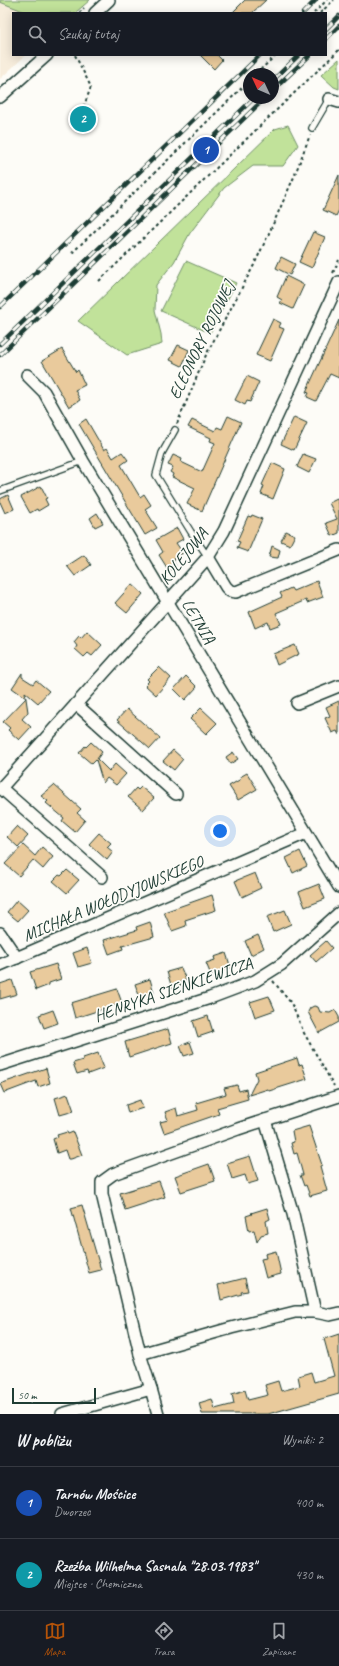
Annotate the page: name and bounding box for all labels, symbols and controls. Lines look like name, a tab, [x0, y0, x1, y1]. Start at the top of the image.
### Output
search box	[12, 12, 327, 56]
icon: search	[26, 23, 48, 45]
text: Szukaj tutaj	[58, 25, 119, 44]
north arrow	[243, 68, 279, 104]
pin: 2	[70, 104, 96, 134]
pin: 1	[193, 135, 219, 165]
street label: ELEONORY ROJOWEJ	[164, 275, 240, 403]
street label: KOLEJOWA	[154, 523, 213, 589]
street label: LETNIA	[177, 595, 220, 648]
your location	[210, 821, 230, 841]
street label: MICHAŁA WOŁODYJOWSKIEGO	[20, 850, 208, 946]
street label: HENRYKA SIENKIEWICZA	[91, 952, 255, 1026]
scale bar	[12, 1386, 96, 1405]
text: 50 m	[18, 1388, 37, 1402]
text: W pobliżu	[16, 1430, 71, 1451]
text: Wyniki: 2	[282, 1432, 323, 1448]
text: Tarnów Mościce	[54, 1485, 135, 1504]
text: 1	[26, 1495, 32, 1511]
text: 400 m	[295, 1495, 323, 1511]
text: Dworzec	[54, 1504, 91, 1520]
text: Rzeźba Wilhelma Sasnala "28.03.1983"	[54, 1557, 256, 1576]
text: 2	[26, 1567, 32, 1583]
text: 430 m	[295, 1567, 323, 1583]
text: Miejsce · Chemiczna	[54, 1576, 142, 1592]
tab: Mapa	[44, 1620, 66, 1658]
tab: Trasa	[153, 1620, 175, 1658]
tab: Zapisane	[262, 1620, 295, 1658]

